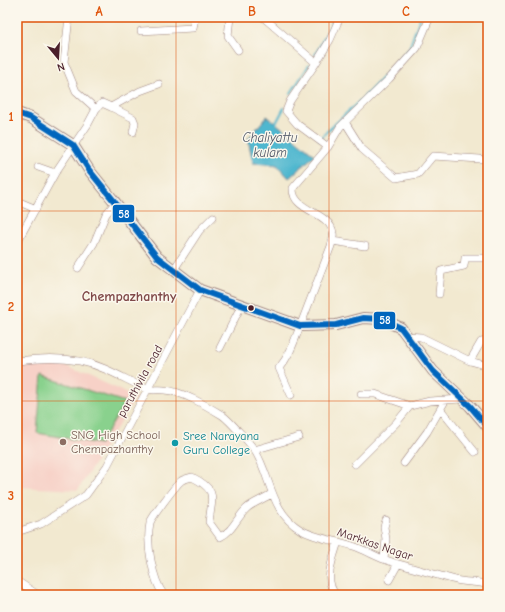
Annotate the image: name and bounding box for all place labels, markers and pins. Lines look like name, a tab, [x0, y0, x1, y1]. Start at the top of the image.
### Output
unlabelled marker	[246, 303, 256, 313]
place label: SNG High School Chempazhanthy	[71, 428, 161, 456]
place label: Sree Narayana Guru College	[183, 429, 259, 457]
marker: SNG High School Chempazhanthy	[58, 437, 68, 447]
marker: Sree Narayana Guru College	[170, 438, 180, 448]

